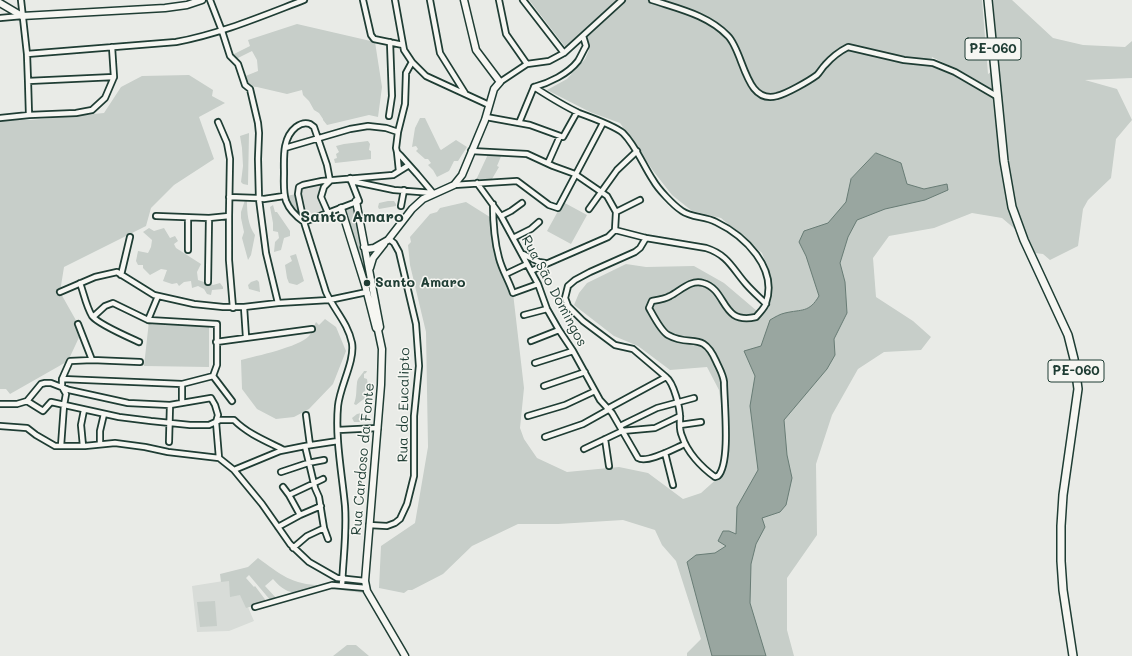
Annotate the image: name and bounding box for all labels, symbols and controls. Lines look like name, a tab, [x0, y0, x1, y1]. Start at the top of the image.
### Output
road number: PE-060	[965, 38, 1021, 60]
district label: Santo Amaro	[300, 207, 404, 227]
street label: Rua São Domingos	[518, 233, 590, 349]
place label: Santo Amaro	[375, 275, 465, 291]
marker: Santo Amaro	[362, 278, 372, 288]
street label: Rua do Eucalipto	[395, 347, 413, 463]
road number: PE-060	[1048, 360, 1104, 382]
street label: Rua Cardoso da Fonte	[348, 382, 378, 536]

